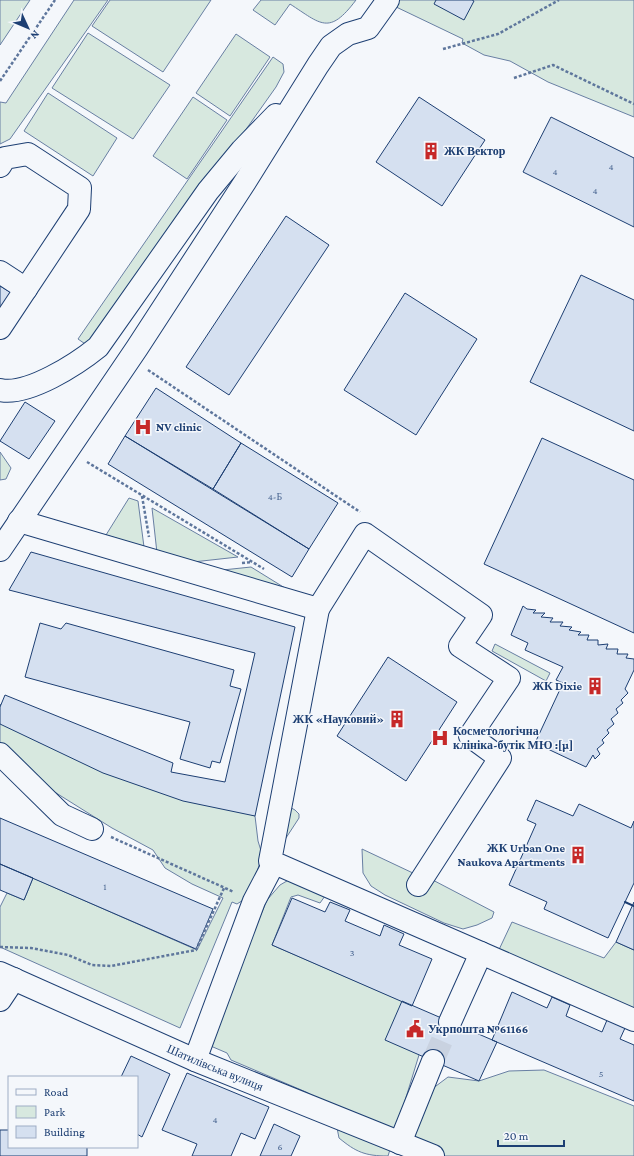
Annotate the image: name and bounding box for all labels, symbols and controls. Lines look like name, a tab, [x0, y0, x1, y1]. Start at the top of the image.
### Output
north arrow	[8, 8, 48, 48]
text: N	[28, 28, 42, 42]
building icon: ЖК Вектор	[421, 141, 441, 161]
place label: ЖК Вектор	[444, 144, 506, 158]
house number: 4	[608, 161, 614, 172]
house number: 4	[552, 166, 558, 177]
house number: 4	[592, 185, 598, 196]
hospital icon: NV clinic	[133, 417, 153, 437]
place label: NV clinic	[156, 420, 202, 434]
house number: 4-Б	[268, 491, 283, 502]
building icon: ЖК Dixie	[585, 676, 605, 696]
place label: ЖК Dixie	[532, 679, 582, 693]
building icon: ЖК «Науковий»	[387, 709, 407, 729]
place label: ЖК «Науковий»	[293, 712, 384, 726]
place label: Косметологічна клініка-бутік МЮ :[μ]	[453, 724, 573, 752]
hospital icon: Косметологічна клініка-бутік МЮ :[μ]	[430, 728, 450, 748]
place label: ЖК Urban One Naukova Apartments	[457, 841, 565, 869]
building icon: ЖК Urban One Naukova Apartments	[568, 845, 588, 865]
house number: 1	[103, 881, 107, 892]
house number: 3	[350, 947, 355, 958]
public building icon: Укрпошта №61166	[405, 1019, 425, 1039]
place label: Укрпошта №61166	[428, 1022, 528, 1036]
street label: Шатилівська вулиця	[165, 1041, 266, 1094]
house number: 5	[599, 1068, 604, 1079]
legend	[8, 1076, 138, 1148]
text: Road	[44, 1085, 69, 1099]
text: Park	[44, 1105, 66, 1119]
house number: 4	[212, 1114, 218, 1125]
scale bar	[498, 1122, 564, 1148]
text: Building	[44, 1125, 85, 1139]
text: 20 m	[504, 1129, 529, 1143]
house number: 6	[277, 1141, 283, 1152]

